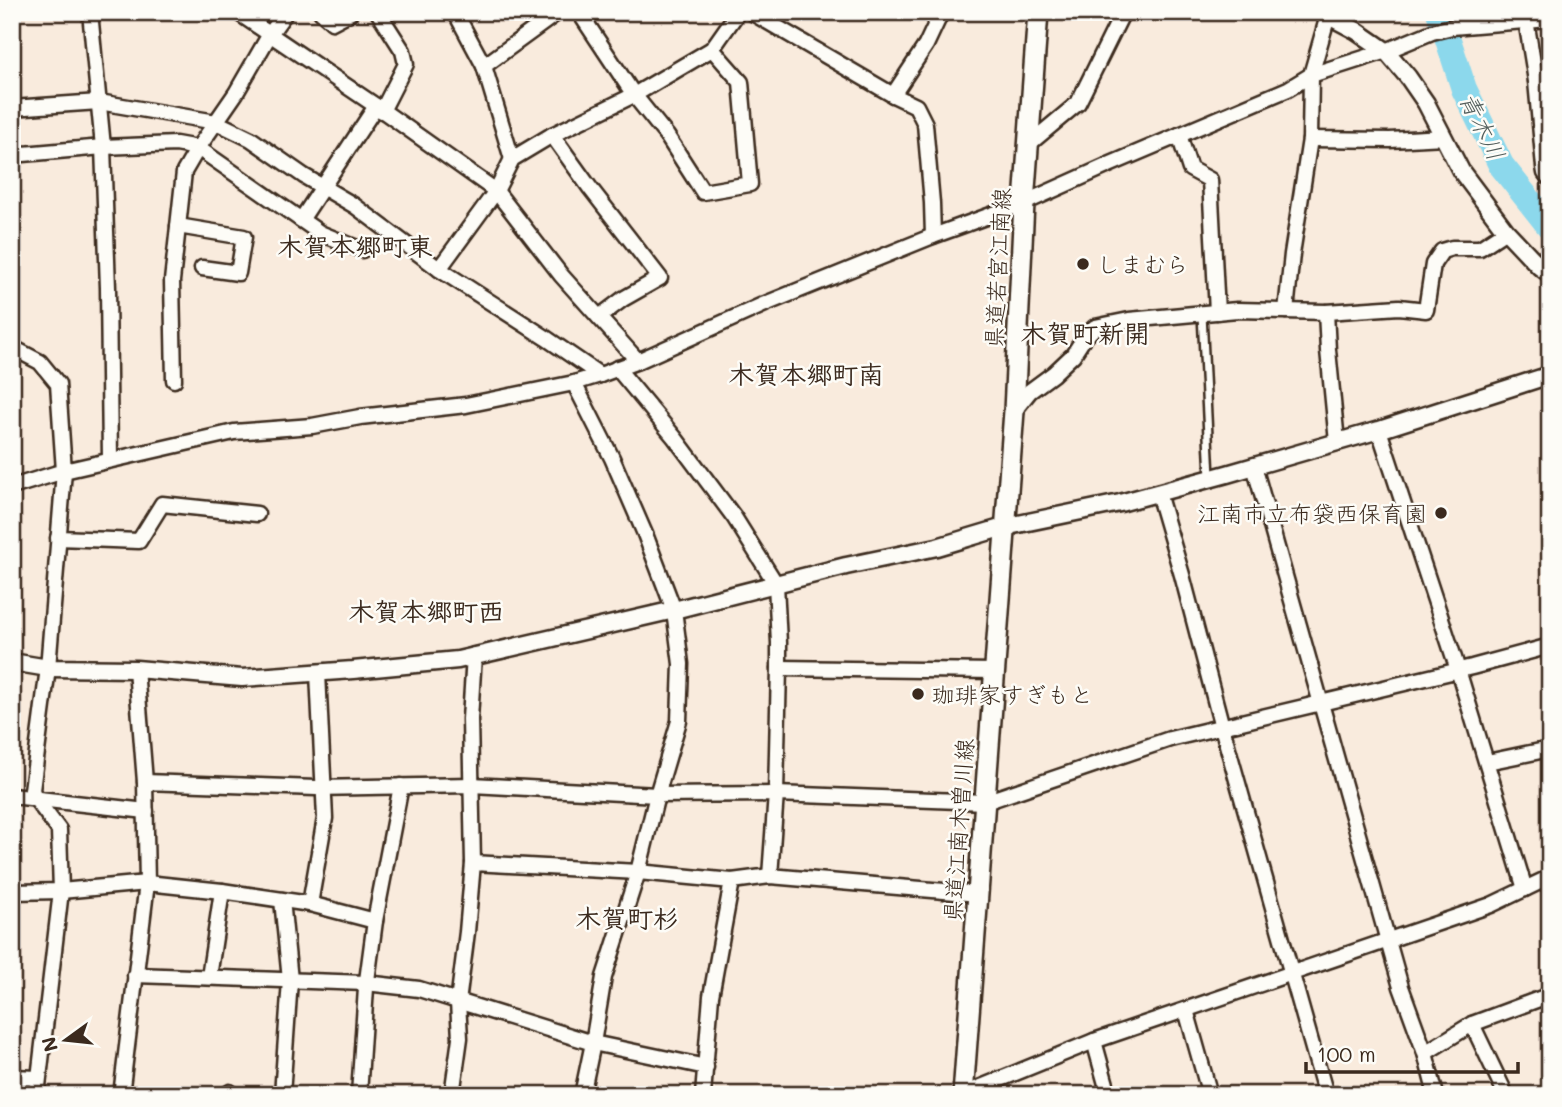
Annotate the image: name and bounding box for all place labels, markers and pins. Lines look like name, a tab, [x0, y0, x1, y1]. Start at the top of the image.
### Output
place label: しまむら	[1097, 249, 1189, 279]
marker: しまむら	[1075, 256, 1091, 272]
place label: 江南市立布袋西保育園	[1197, 498, 1427, 528]
marker: 江南市立布袋西保育園	[1433, 505, 1449, 521]
place label: 珈琲家すぎもと	[932, 679, 1093, 709]
marker: 珈琲家すぎもと	[910, 686, 926, 702]

